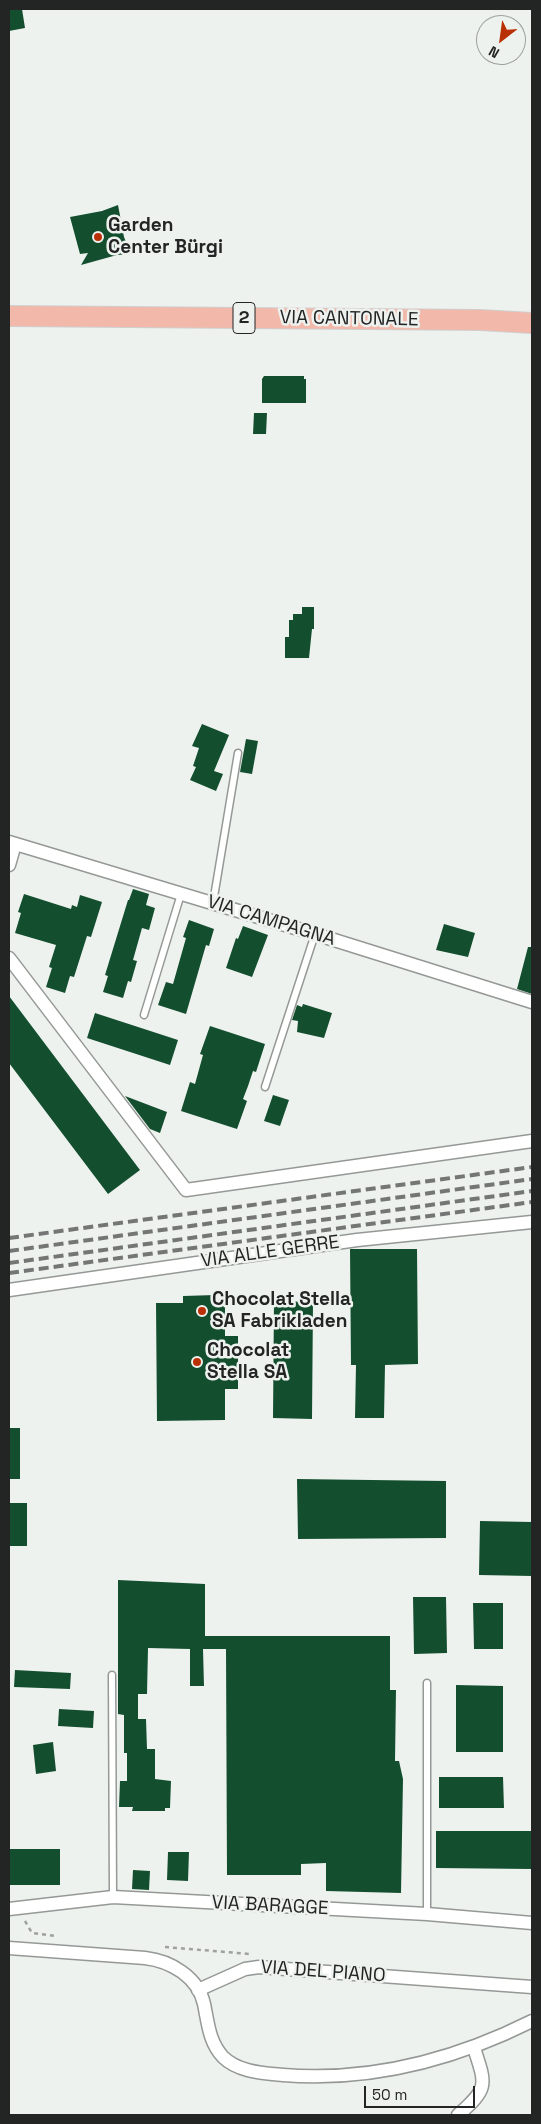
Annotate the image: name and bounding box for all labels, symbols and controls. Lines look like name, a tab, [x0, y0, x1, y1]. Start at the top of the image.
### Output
north arrow	[476, 15, 526, 65]
text: N	[485, 42, 503, 62]
place label: Garden Center Bürgi	[108, 215, 223, 259]
marker: Garden Center Bürgi	[92, 231, 104, 243]
road number: 2	[233, 302, 255, 334]
street label: VIA CANTONALE	[279, 306, 419, 332]
street label: VIA CAMPAGNA	[204, 891, 338, 951]
street label: VIA ALLE GERRE	[199, 1231, 341, 1273]
place label: Chocolat Stella SA Fabrikladen	[212, 1289, 351, 1333]
marker: Chocolat Stella SA Fabrikladen	[196, 1305, 208, 1317]
place label: Chocolat Stella SA	[207, 1340, 289, 1384]
marker: Chocolat Stella SA	[191, 1356, 203, 1368]
street label: VIA BARAGGE	[211, 1892, 329, 1920]
street label: VIA DEL PIANO	[260, 1956, 386, 1988]
scale bar	[366, 2076, 477, 2108]
text: 50 m	[372, 2085, 407, 2104]

